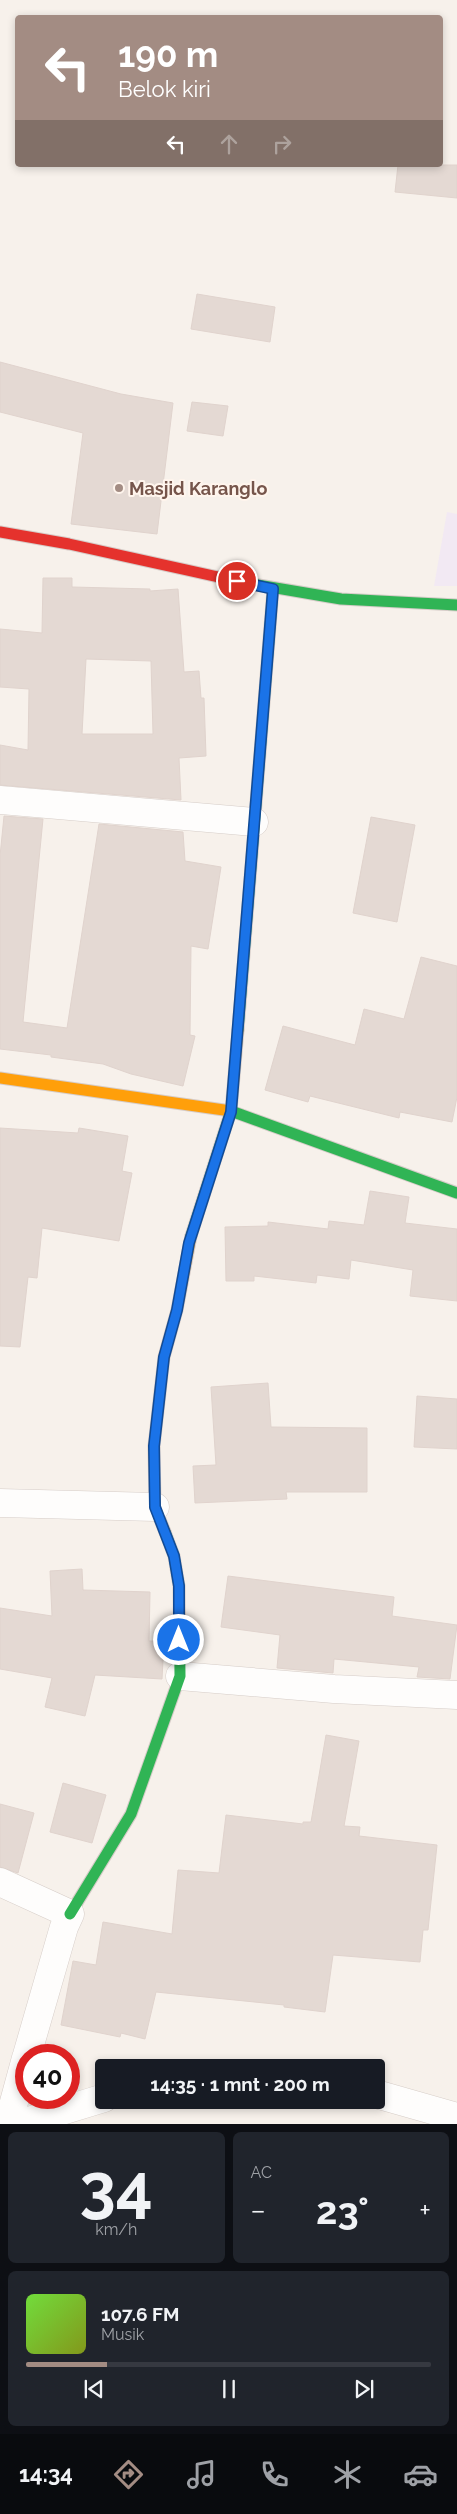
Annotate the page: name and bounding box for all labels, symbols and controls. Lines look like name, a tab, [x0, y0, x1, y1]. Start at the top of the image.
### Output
text: 190 m	[118, 34, 218, 75]
icon: left	[35, 35, 100, 100]
text: Belok kiri	[118, 76, 211, 102]
icon: left	[162, 130, 190, 158]
icon: ahead	[215, 130, 243, 158]
icon: right	[268, 130, 296, 158]
place label: Masjid Karanglo	[129, 478, 267, 499]
marker: Masjid Karanglo	[113, 482, 125, 494]
pin	[216, 560, 258, 602]
icon: arrive	[223, 567, 251, 595]
position arrow	[152, 1613, 204, 1665]
speed limit sign: 40	[15, 2044, 80, 2109]
text: 14:35 · 1 mnt · 200 m	[150, 2073, 330, 2095]
text: 34	[80, 2149, 153, 2225]
text: AC	[251, 2163, 272, 2182]
text: 23°	[316, 2188, 369, 2233]
text: −	[251, 2194, 266, 2227]
text: +	[419, 2194, 431, 2227]
text: km/h	[95, 2220, 137, 2239]
text: 107.6 FM	[101, 2303, 179, 2325]
text: Musik	[101, 2325, 144, 2344]
icon: previous	[80, 2375, 108, 2403]
icon: pause	[215, 2375, 243, 2403]
icon: next	[350, 2375, 378, 2403]
icon: directions	[111, 2457, 146, 2492]
icon: music	[184, 2457, 219, 2492]
icon: phone	[257, 2457, 292, 2492]
icon: climate	[330, 2457, 365, 2492]
icon: car	[403, 2457, 438, 2492]
text: 14:34	[19, 2461, 73, 2487]

